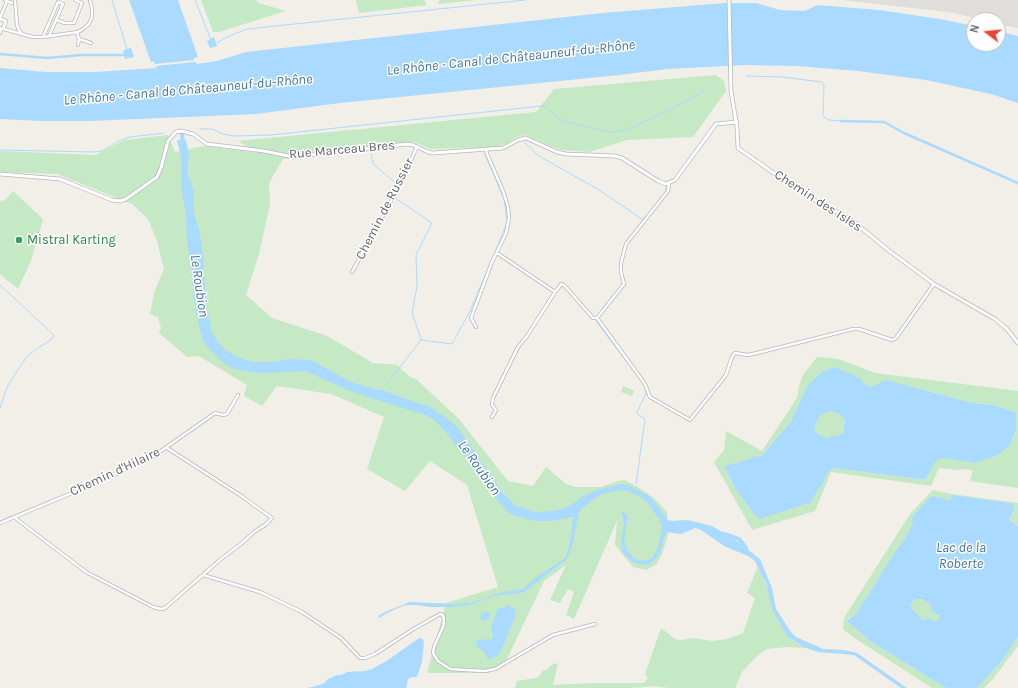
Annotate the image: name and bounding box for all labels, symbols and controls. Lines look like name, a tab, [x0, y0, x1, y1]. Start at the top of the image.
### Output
north arrow	[966, 12, 1006, 52]
text: N	[968, 23, 982, 34]
water label: Le Rhône - Canal de Châteauneuf-du-Rhône	[386, 37, 636, 79]
water label: Le Rhône - Canal de Châteauneuf-du-Rhône	[63, 71, 313, 109]
street label: Rue Marceau Bres	[288, 138, 396, 162]
street label: Chemin de Russier	[353, 156, 417, 262]
street label: Chemin des Isles	[771, 167, 865, 235]
place label: Mistral Karting	[27, 232, 116, 248]
marker: Mistral Karting	[14, 235, 24, 245]
water label: Le Roubion	[186, 254, 212, 318]
water label: Le Roubion	[454, 437, 504, 499]
street label: Chemin d'Hilaire	[68, 444, 162, 500]
water label: Lac de la Roberte	[936, 540, 986, 572]

